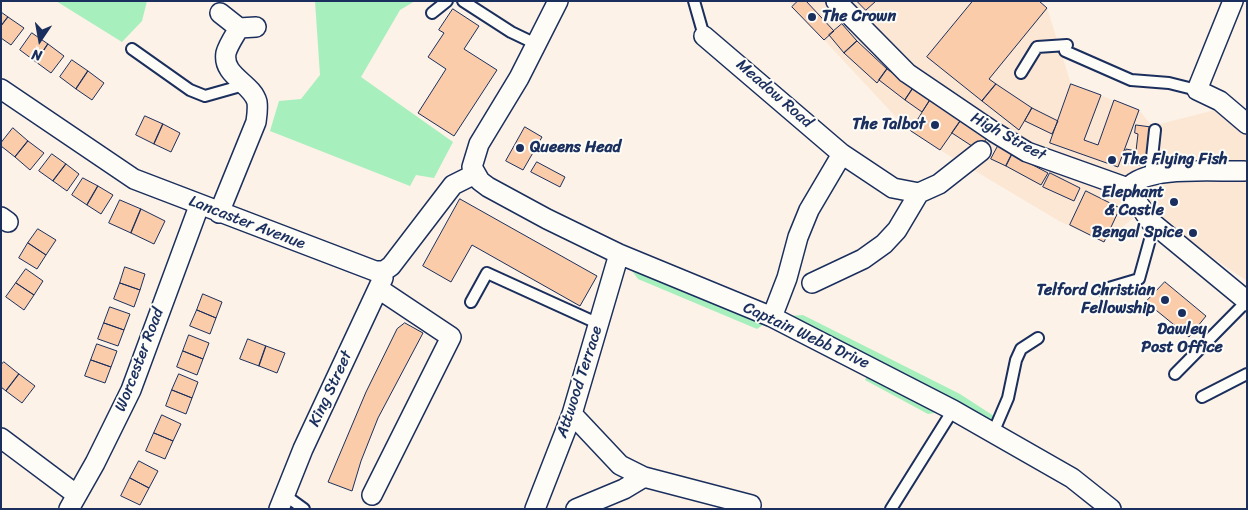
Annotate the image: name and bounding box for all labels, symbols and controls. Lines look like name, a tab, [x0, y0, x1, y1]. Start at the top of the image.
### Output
place label: The Crown	[822, 7, 896, 27]
marker: The Crown	[806, 11, 818, 23]
north arrow	[15, 15, 65, 65]
text: N	[29, 42, 44, 68]
street label: Meadow Road	[732, 56, 816, 132]
street label: High Street	[967, 109, 1049, 165]
place label: The Talbot	[852, 115, 925, 135]
marker: The Talbot	[929, 119, 941, 131]
place label: Queens Head	[530, 138, 621, 158]
marker: Queens Head	[514, 142, 526, 154]
place label: The Flying Fish	[1122, 150, 1227, 170]
marker: The Flying Fish	[1106, 154, 1118, 166]
place label: Elephant & Castle	[1102, 183, 1164, 221]
street label: Lancaster Avenue	[186, 192, 308, 254]
marker: Elephant & Castle	[1168, 196, 1180, 208]
place label: Bengal Spice	[1092, 223, 1183, 243]
marker: Bengal Spice	[1187, 227, 1199, 239]
place label: Telford Christian Fellowship	[1037, 281, 1155, 319]
marker: Telford Christian Fellowship	[1159, 294, 1171, 306]
street label: Captain Webb Drive	[740, 298, 872, 374]
street label: Worcester Road	[111, 305, 169, 415]
marker: Dawley Post Office	[1176, 307, 1188, 319]
place label: Dawley Post Office	[1141, 320, 1223, 358]
street label: Attwood Terrace	[553, 324, 607, 440]
street label: King Street	[305, 348, 357, 430]

